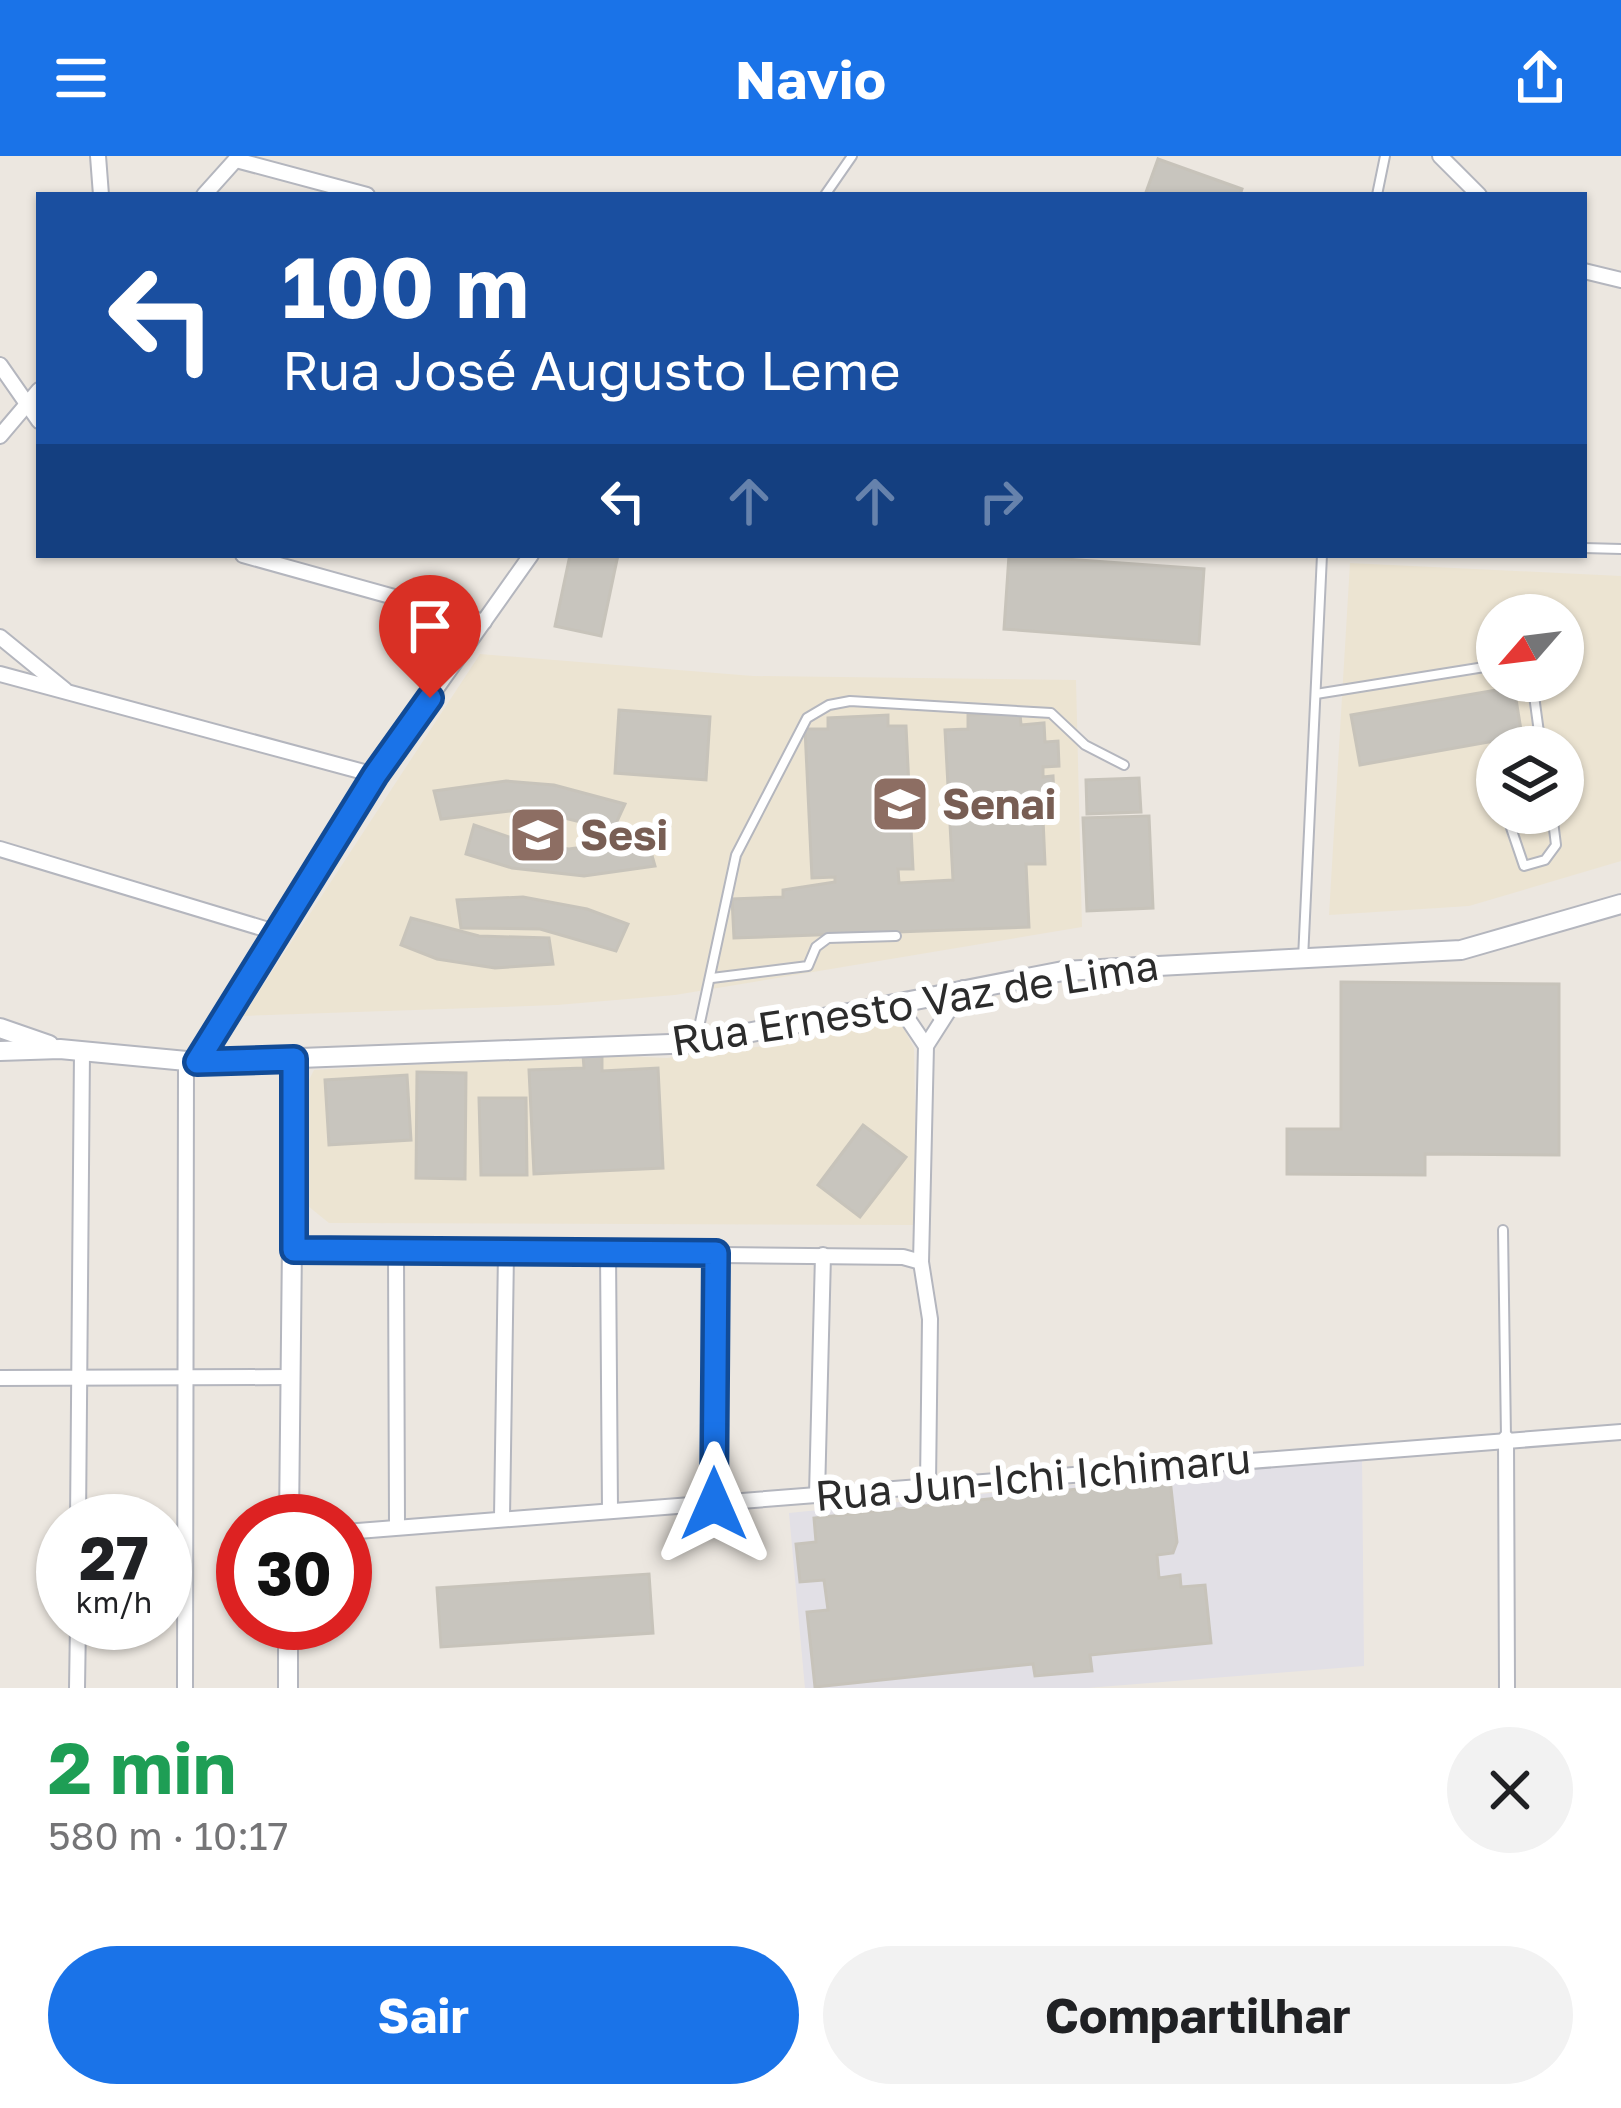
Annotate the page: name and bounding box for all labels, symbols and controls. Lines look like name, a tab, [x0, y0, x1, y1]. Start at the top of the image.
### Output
icon: menu	[48, 45, 114, 111]
icon: share	[1507, 45, 1573, 111]
text: Navio	[735, 46, 886, 111]
text: 100 m	[282, 236, 529, 336]
icon: left	[84, 240, 240, 396]
text: Rua José Augusto Leme	[282, 337, 901, 402]
icon: left	[590, 468, 656, 534]
icon: ahead	[716, 468, 782, 534]
icon: ahead	[842, 468, 908, 534]
icon: right	[968, 468, 1034, 534]
pin	[379, 575, 481, 698]
icon: arrive	[397, 593, 463, 659]
north arrow	[1476, 594, 1584, 702]
map controls	[1476, 594, 1584, 834]
button: layers	[1476, 726, 1584, 834]
school or university icon: Senai	[869, 773, 931, 835]
place label: Senai	[942, 778, 1056, 828]
school or university icon: Sesi	[507, 804, 569, 866]
place label: Sesi	[580, 809, 668, 859]
street label: Rua Ernesto Vaz de Lima	[668, 939, 1162, 1065]
street label: Rua Jun-Ichi Ichimaru	[813, 1432, 1253, 1520]
position arrow	[651, 1441, 777, 1567]
speed limit sign: 30	[216, 1494, 372, 1650]
text: 27	[79, 1521, 149, 1593]
text: km/h	[76, 1584, 152, 1620]
text: 2 min	[48, 1723, 236, 1810]
button: close	[1447, 1727, 1573, 1853]
text: 580 m · 10:17	[48, 1812, 288, 1859]
button: Sair	[48, 1946, 799, 2084]
button: Compartilhar	[823, 1946, 1573, 2084]

